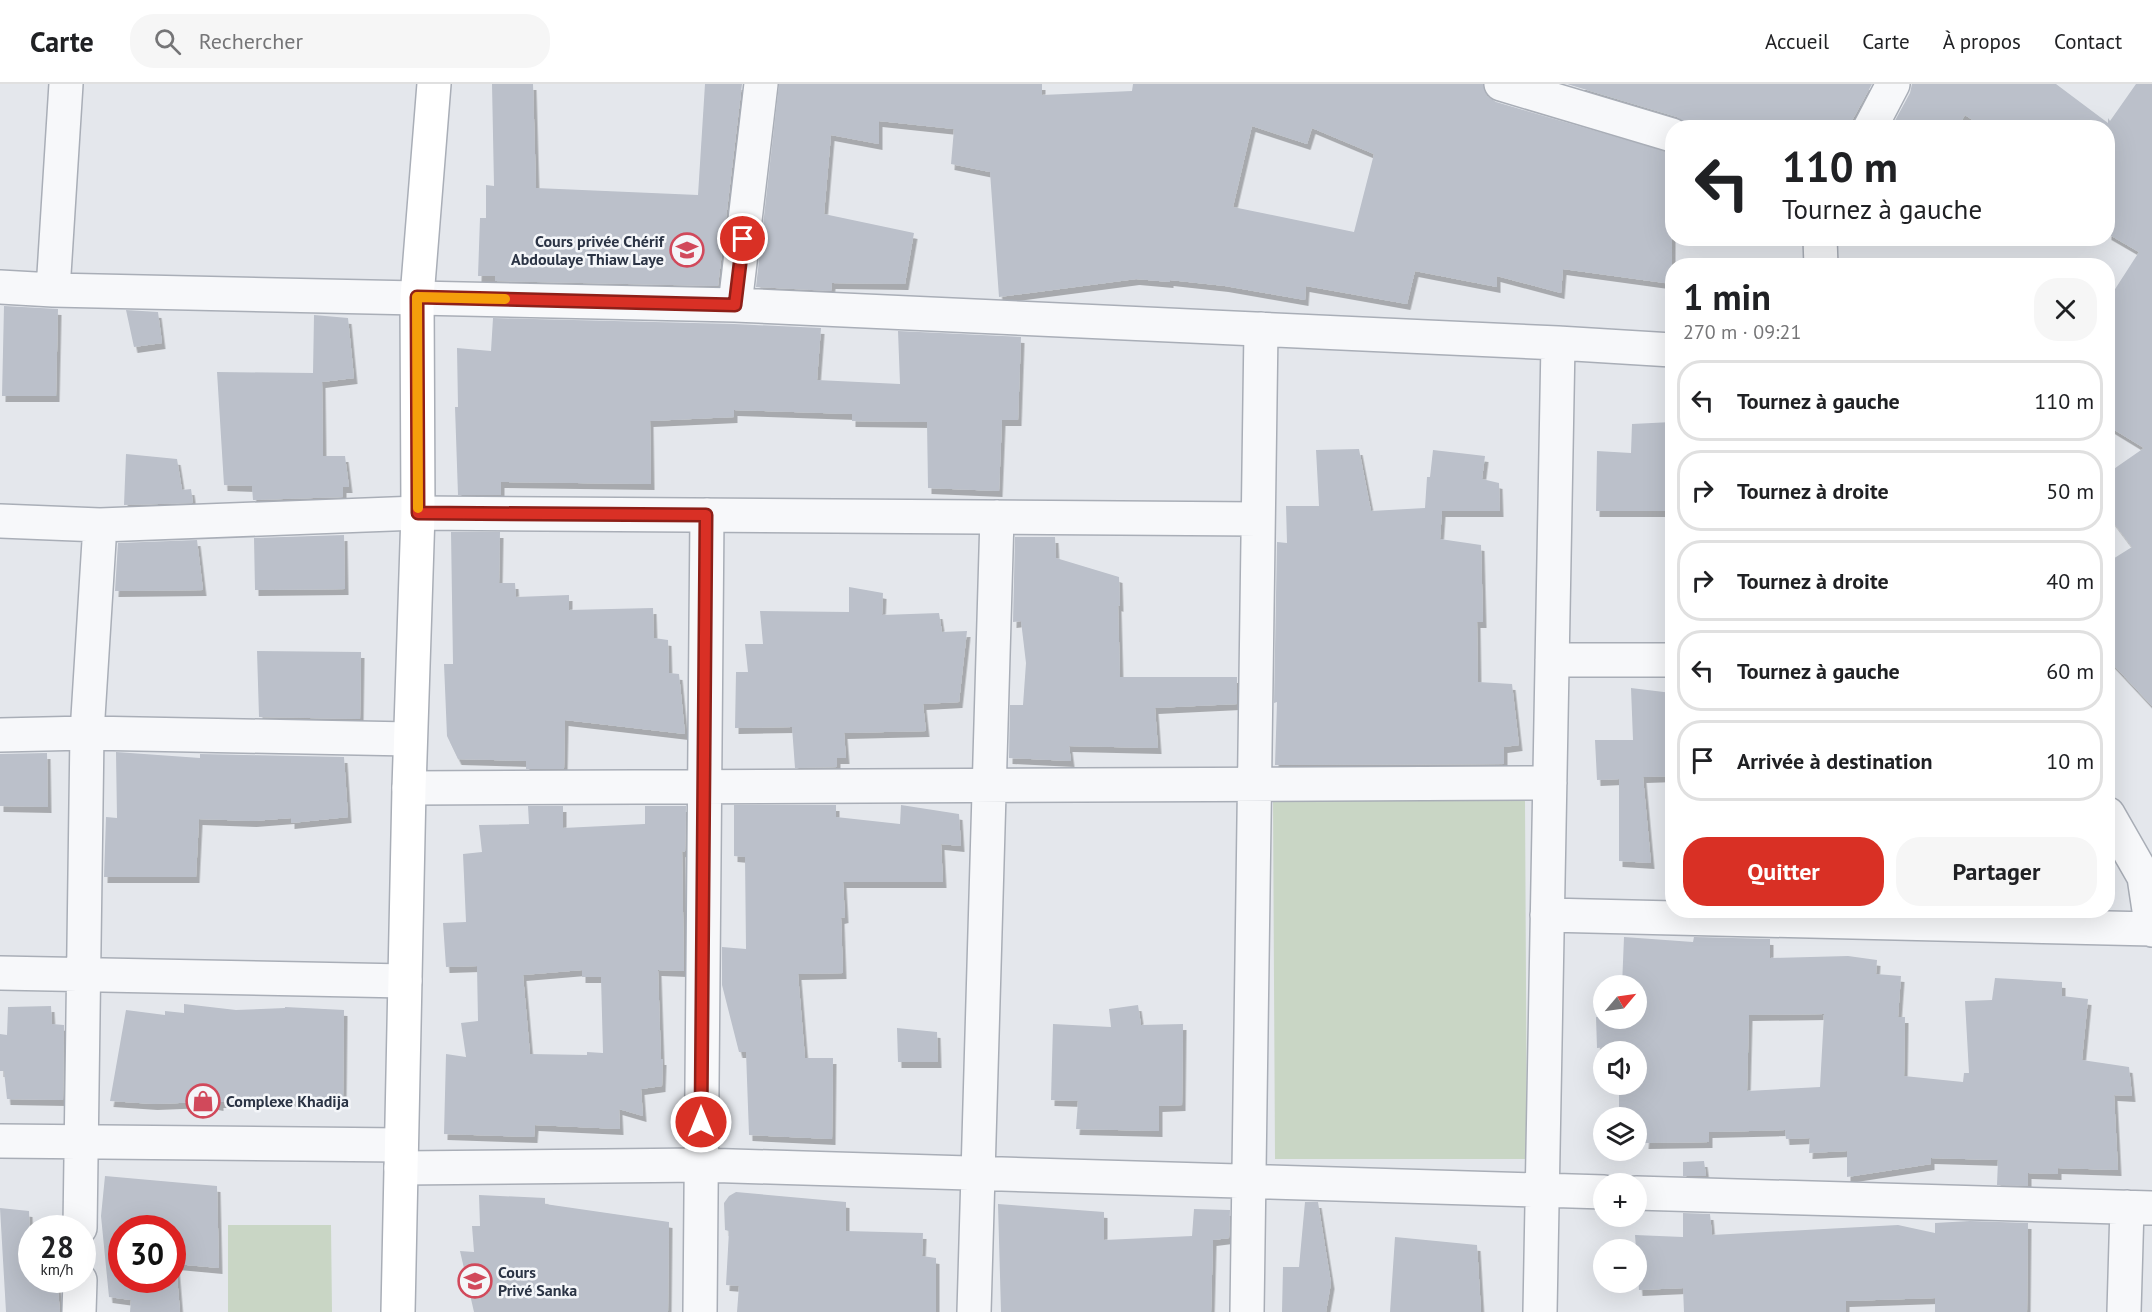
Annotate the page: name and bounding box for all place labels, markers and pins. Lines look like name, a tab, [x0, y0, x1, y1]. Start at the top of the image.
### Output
pin	[717, 213, 768, 264]
place label: Cours privée Chérif Abdoulaye Thiaw Laye	[511, 231, 665, 269]
school or university icon: Cours privée Chérif Abdoulaye Thiaw Laye	[669, 232, 705, 268]
shop icon: Complexe Khadija	[185, 1083, 221, 1119]
place label: Complexe Khadija	[226, 1091, 349, 1111]
place label: Cours Privé Sanka	[498, 1262, 577, 1300]
school or university icon: Cours Privé Sanka	[457, 1263, 493, 1299]

